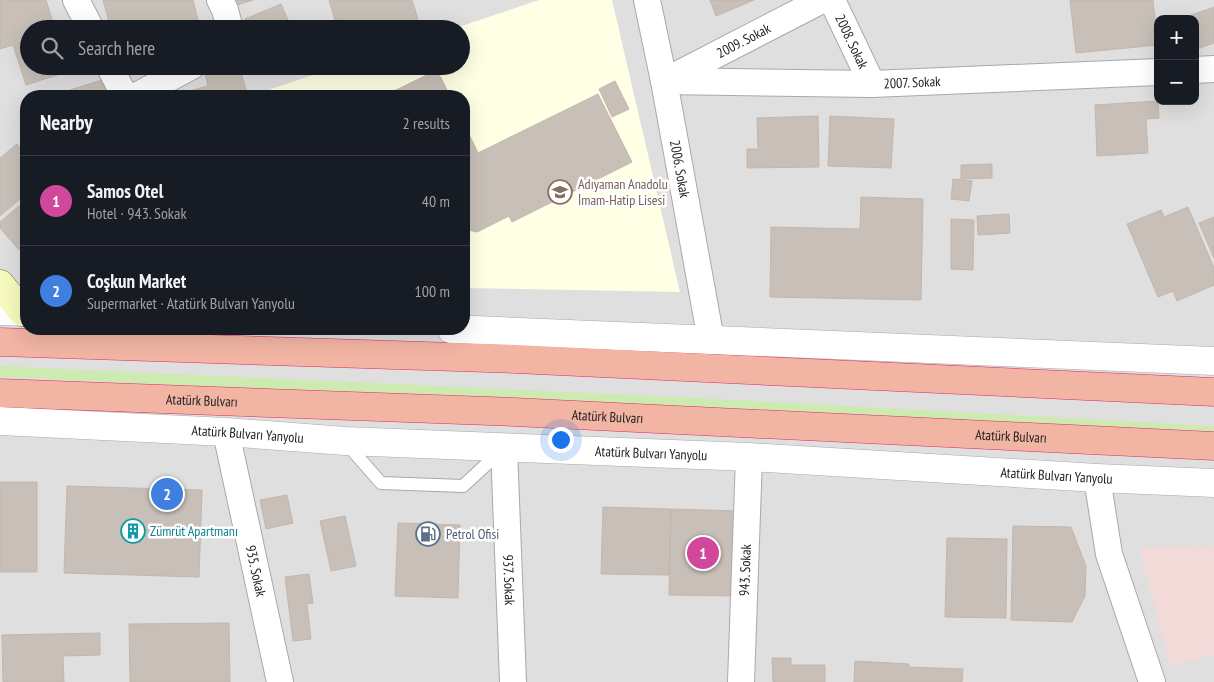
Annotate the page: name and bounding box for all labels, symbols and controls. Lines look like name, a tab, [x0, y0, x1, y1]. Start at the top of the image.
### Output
street label: 2008. Sokak	[831, 11, 873, 72]
map controls	[1154, 15, 1199, 105]
button: +	[1154, 15, 1199, 60]
street label: 2009. Sokak	[713, 19, 774, 62]
search box	[20, 20, 470, 75]
icon: search	[38, 34, 66, 62]
text: Search here	[78, 36, 155, 60]
button: −	[1154, 60, 1199, 105]
street label: 2007. Sokak	[883, 72, 941, 93]
text: Nearby	[40, 109, 93, 136]
text: 2 results	[403, 113, 450, 133]
street label: 2006. Sokak	[666, 138, 694, 200]
place label: Adıyaman Anadolu İmam-Hatip Lisesi	[578, 175, 668, 209]
text: Samos Otel	[87, 179, 163, 203]
school or university icon: Adıyaman Anadolu İmam-Hatip Lisesi	[547, 179, 573, 205]
text: 1	[52, 191, 60, 211]
text: 40 m	[422, 191, 450, 211]
text: Hotel · 943. Sokak	[87, 203, 187, 223]
text: Coşkun Market	[87, 269, 186, 293]
text: 2	[52, 281, 60, 301]
text: 100 m	[415, 281, 450, 301]
text: Supermarket · Atatürk Bulvarı Yanyolu	[87, 293, 295, 313]
street label: Atatürk Bulvarı	[166, 390, 238, 411]
street label: Atatürk Bulvarı	[571, 406, 644, 427]
street label: Atatürk Bulvarı Yanyolu	[191, 421, 304, 447]
street label: Atatürk Bulvarı	[975, 425, 1047, 447]
your location	[548, 427, 574, 453]
street label: Atatürk Bulvarı Yanyolu	[595, 442, 708, 464]
street label: Atatürk Bulvarı Yanyolu	[1000, 463, 1113, 488]
pin: 2	[151, 475, 183, 513]
building icon: Zümrüt Apartmanı	[120, 518, 146, 544]
fuel station icon: Petrol Ofisi	[415, 521, 441, 547]
place label: Zümrüt Apartmanı	[150, 522, 238, 540]
place label: Petrol Ofisi	[446, 525, 499, 543]
pin: 1	[687, 534, 719, 572]
street label: 935. Sokak	[242, 543, 270, 599]
street label: 943. Sokak	[735, 543, 755, 596]
street label: 937. Sokak	[499, 554, 519, 606]

